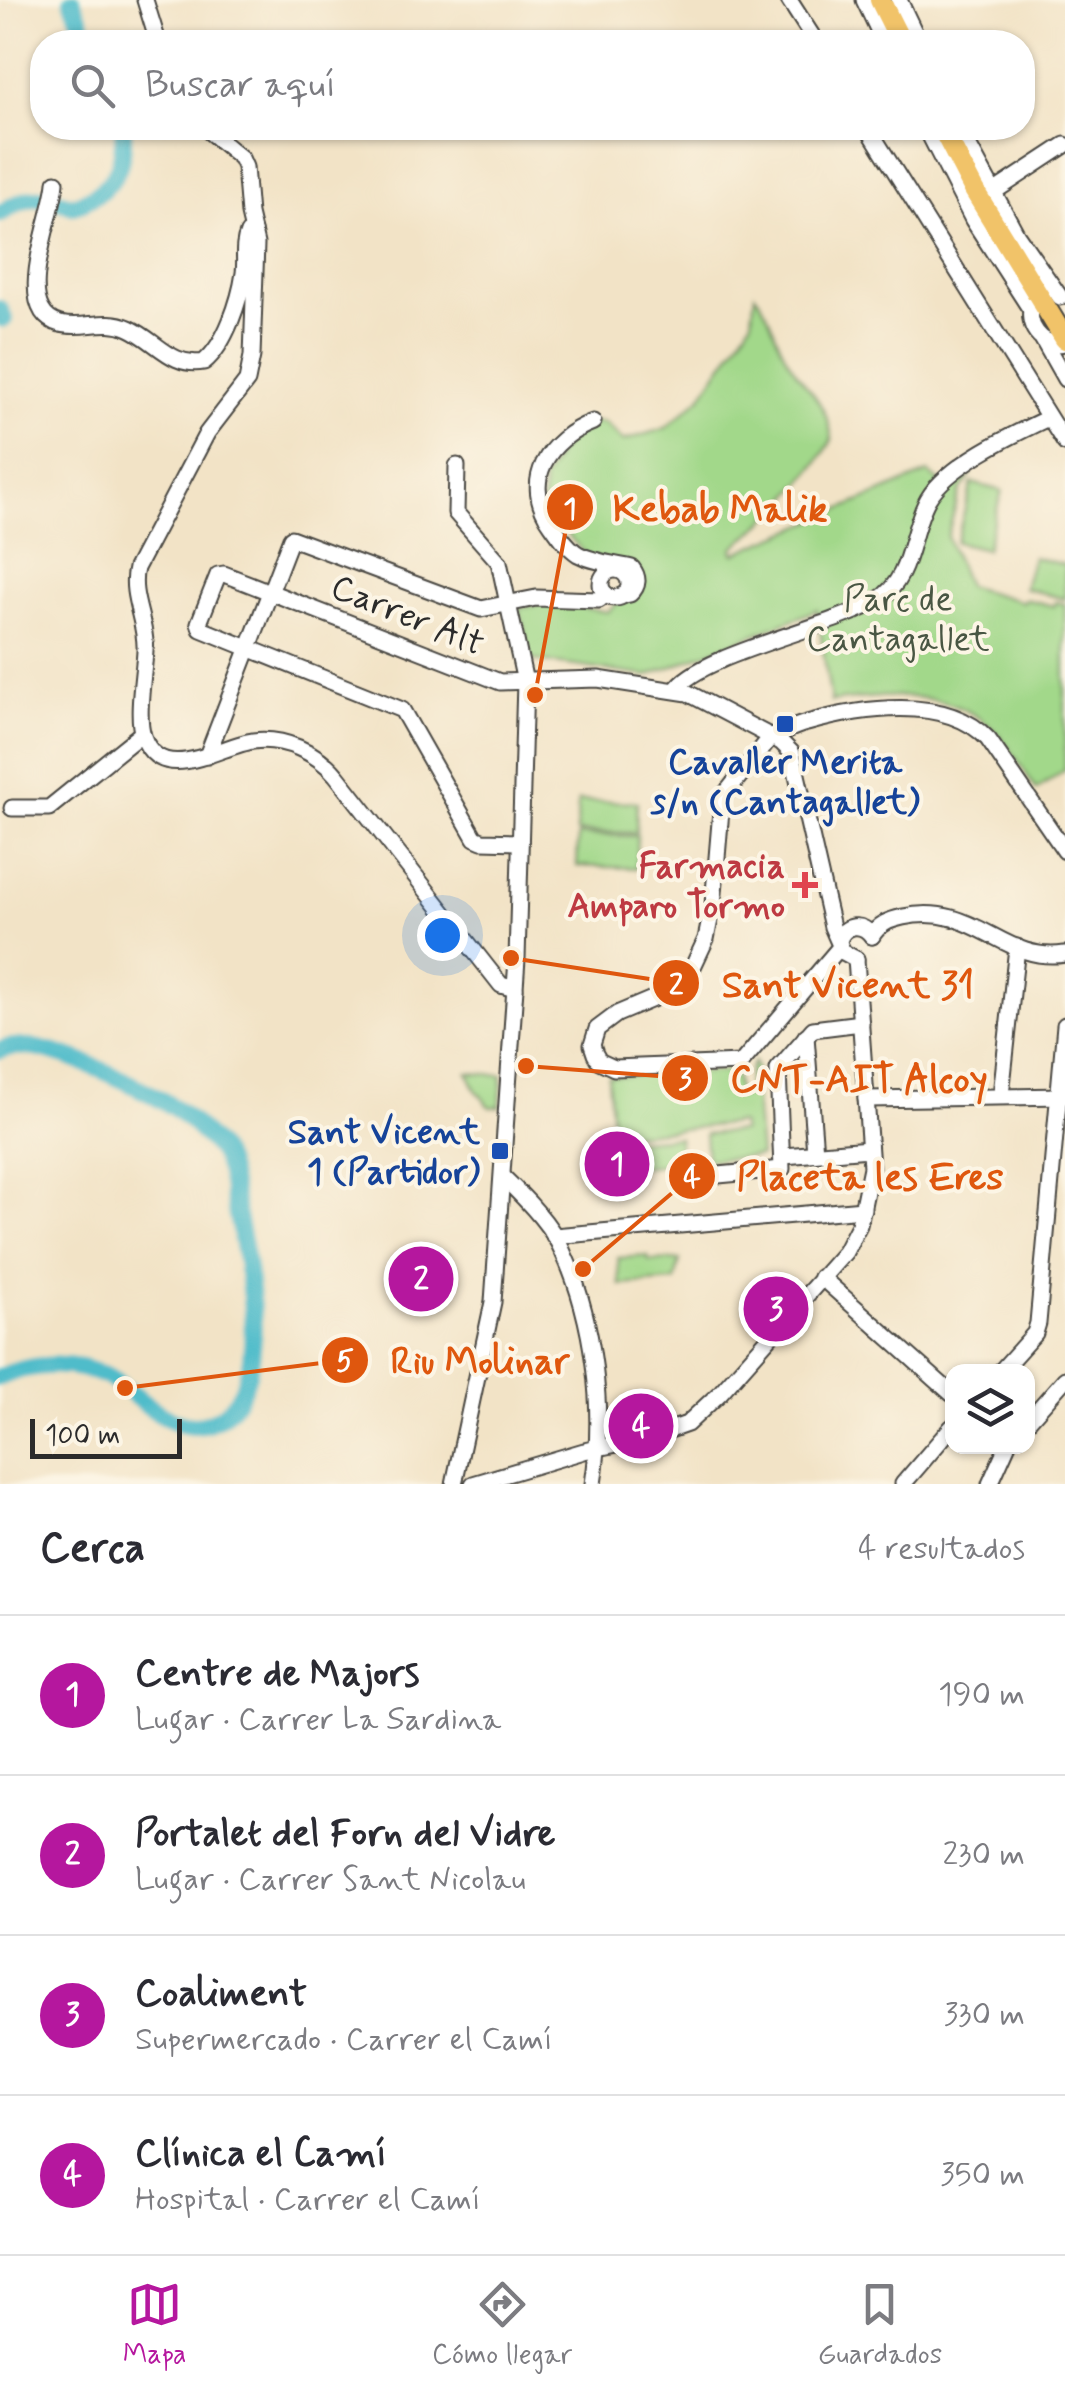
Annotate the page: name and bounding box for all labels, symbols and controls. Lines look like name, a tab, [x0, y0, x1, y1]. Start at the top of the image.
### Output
search box	[30, 30, 1035, 140]
icon: search	[65, 58, 120, 113]
text: Buscar aquí	[145, 61, 336, 110]
callout: Kebab Malik	[545, 473, 846, 541]
text: Kebab Malik	[613, 486, 827, 535]
text: 1	[563, 490, 577, 529]
street label: Carrer Alt	[324, 564, 491, 667]
park label: Parc de Cantagallet	[806, 577, 990, 663]
marker: Cavaller Merita s/n (Cantagallet)	[774, 713, 796, 735]
place label: Cavaller Merita s/n (Cantagallet)	[649, 740, 920, 827]
place label: Farmacia Amparo Tormo	[567, 844, 785, 930]
marker: Farmacia Amparo Tormo	[794, 874, 816, 896]
your location	[417, 910, 468, 961]
callout: Sant Vicent 31	[651, 949, 994, 1017]
text: Sant Vicent 31	[722, 962, 974, 1011]
text: 2	[669, 966, 684, 1005]
callout: CNT-AIT Alcoy	[660, 1044, 1009, 1112]
text: CNT-AIT Alcoy	[730, 1056, 988, 1105]
text: 3	[678, 1060, 692, 1099]
place label: Sant Vicent 1 (Partidor)	[288, 1110, 481, 1196]
pin: 1	[584, 1126, 650, 1202]
marker: Sant Vicent 1 (Partidor)	[489, 1140, 511, 1162]
callout: Placeta les Eres	[667, 1142, 1023, 1210]
text: Placeta les Eres	[737, 1154, 1004, 1203]
text: 4	[683, 1158, 701, 1197]
pin: 2	[388, 1242, 454, 1316]
pin: 3	[744, 1272, 808, 1346]
callout: Riu Molinar	[320, 1326, 591, 1394]
text: Riu Molinar	[391, 1338, 571, 1387]
text: 5	[336, 1342, 354, 1381]
map controls	[945, 1364, 1035, 1454]
button: layers	[945, 1364, 1035, 1454]
pin: 4	[608, 1388, 674, 1464]
scale bar	[30, 1414, 182, 1458]
text: 100 m	[45, 1418, 120, 1455]
text: Cerca	[40, 1522, 145, 1577]
text: 4 resultados	[858, 1528, 1025, 1570]
text: Centre de Majors	[135, 1650, 420, 1699]
text: 1	[65, 1674, 80, 1716]
text: 190 m	[938, 1674, 1025, 1716]
text: Lugar · Carrer La Sardina	[135, 1699, 501, 1741]
text: Portalet del Forn del Vidre	[135, 1810, 555, 1859]
text: 2	[65, 1834, 80, 1876]
text: 230 m	[942, 1834, 1025, 1876]
text: Lugar · Carrer Sant Nicolau	[135, 1859, 526, 1901]
text: Coaliment	[135, 1970, 307, 2019]
text: 3	[65, 1994, 80, 2036]
text: 330 m	[944, 1994, 1025, 2036]
text: Supermercado · Carrer el Camí	[135, 2019, 552, 2061]
text: Clínica el Camí	[135, 2130, 387, 2179]
text: 4	[63, 2154, 82, 2196]
text: 350 m	[940, 2154, 1025, 2196]
text: Hospital · Carrer el Camí	[135, 2179, 481, 2221]
tab: Mapa	[123, 2277, 187, 2374]
tab: Cómo llegar	[432, 2277, 572, 2374]
tab: Guardados	[818, 2277, 942, 2374]

